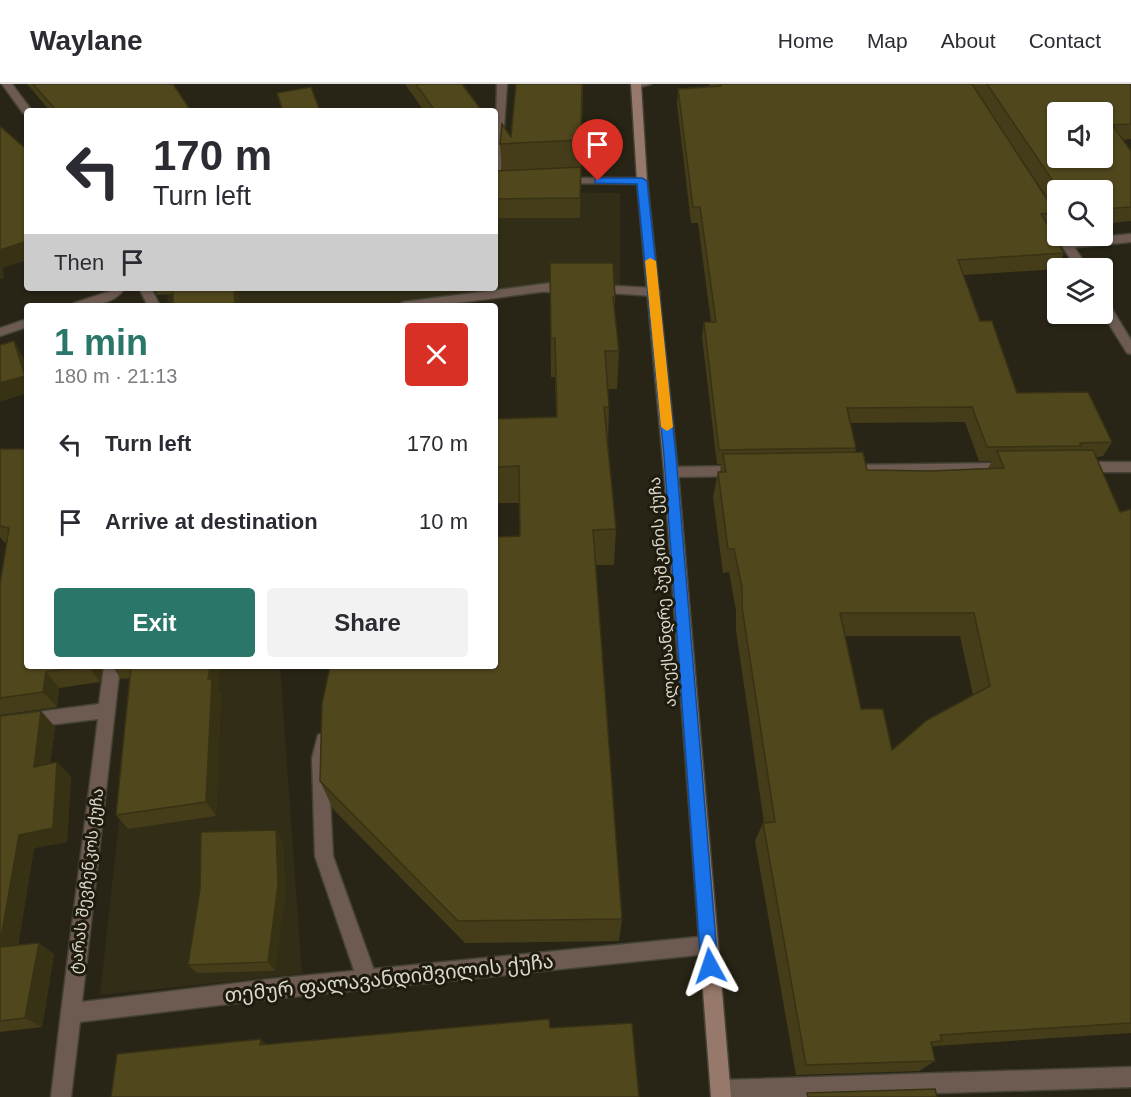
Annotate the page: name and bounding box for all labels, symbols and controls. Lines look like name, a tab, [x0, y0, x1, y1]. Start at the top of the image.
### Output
text: Waylane	[30, 25, 143, 56]
text: Home	[778, 29, 834, 52]
text: Map	[867, 29, 908, 52]
text: About	[941, 29, 996, 52]
text: Contact	[1029, 29, 1101, 52]
map controls	[1047, 102, 1113, 324]
button: sound	[1047, 102, 1113, 168]
pin	[572, 119, 623, 181]
icon: arrive	[581, 128, 614, 161]
icon: left	[54, 132, 132, 210]
text: 170 m	[153, 132, 272, 179]
button: search	[1047, 180, 1113, 246]
text: Turn left	[153, 181, 251, 211]
icon: arrive	[116, 246, 149, 279]
text: Then	[54, 250, 104, 275]
button: layers	[1047, 258, 1113, 324]
text: 1 min	[54, 322, 148, 363]
button: close	[405, 323, 468, 386]
text: 180 m · 21:13	[54, 365, 177, 387]
icon: left	[54, 428, 87, 461]
text: Turn left	[105, 431, 191, 456]
text: 170 m	[407, 431, 468, 456]
street label: ალექსანდრე პუშკინის ქუჩა	[646, 476, 681, 708]
icon: arrive	[54, 506, 87, 539]
text: Arrive at destination	[105, 509, 318, 534]
text: 10 m	[419, 509, 468, 534]
button: Exit	[54, 588, 255, 657]
button: Share	[267, 588, 468, 657]
street label: ტარას შევჩენკოს ქუჩა	[67, 787, 107, 975]
position arrow	[678, 934, 742, 998]
street label: თემურ ფალავანდიშვილის ქუჩა	[223, 950, 555, 1008]

